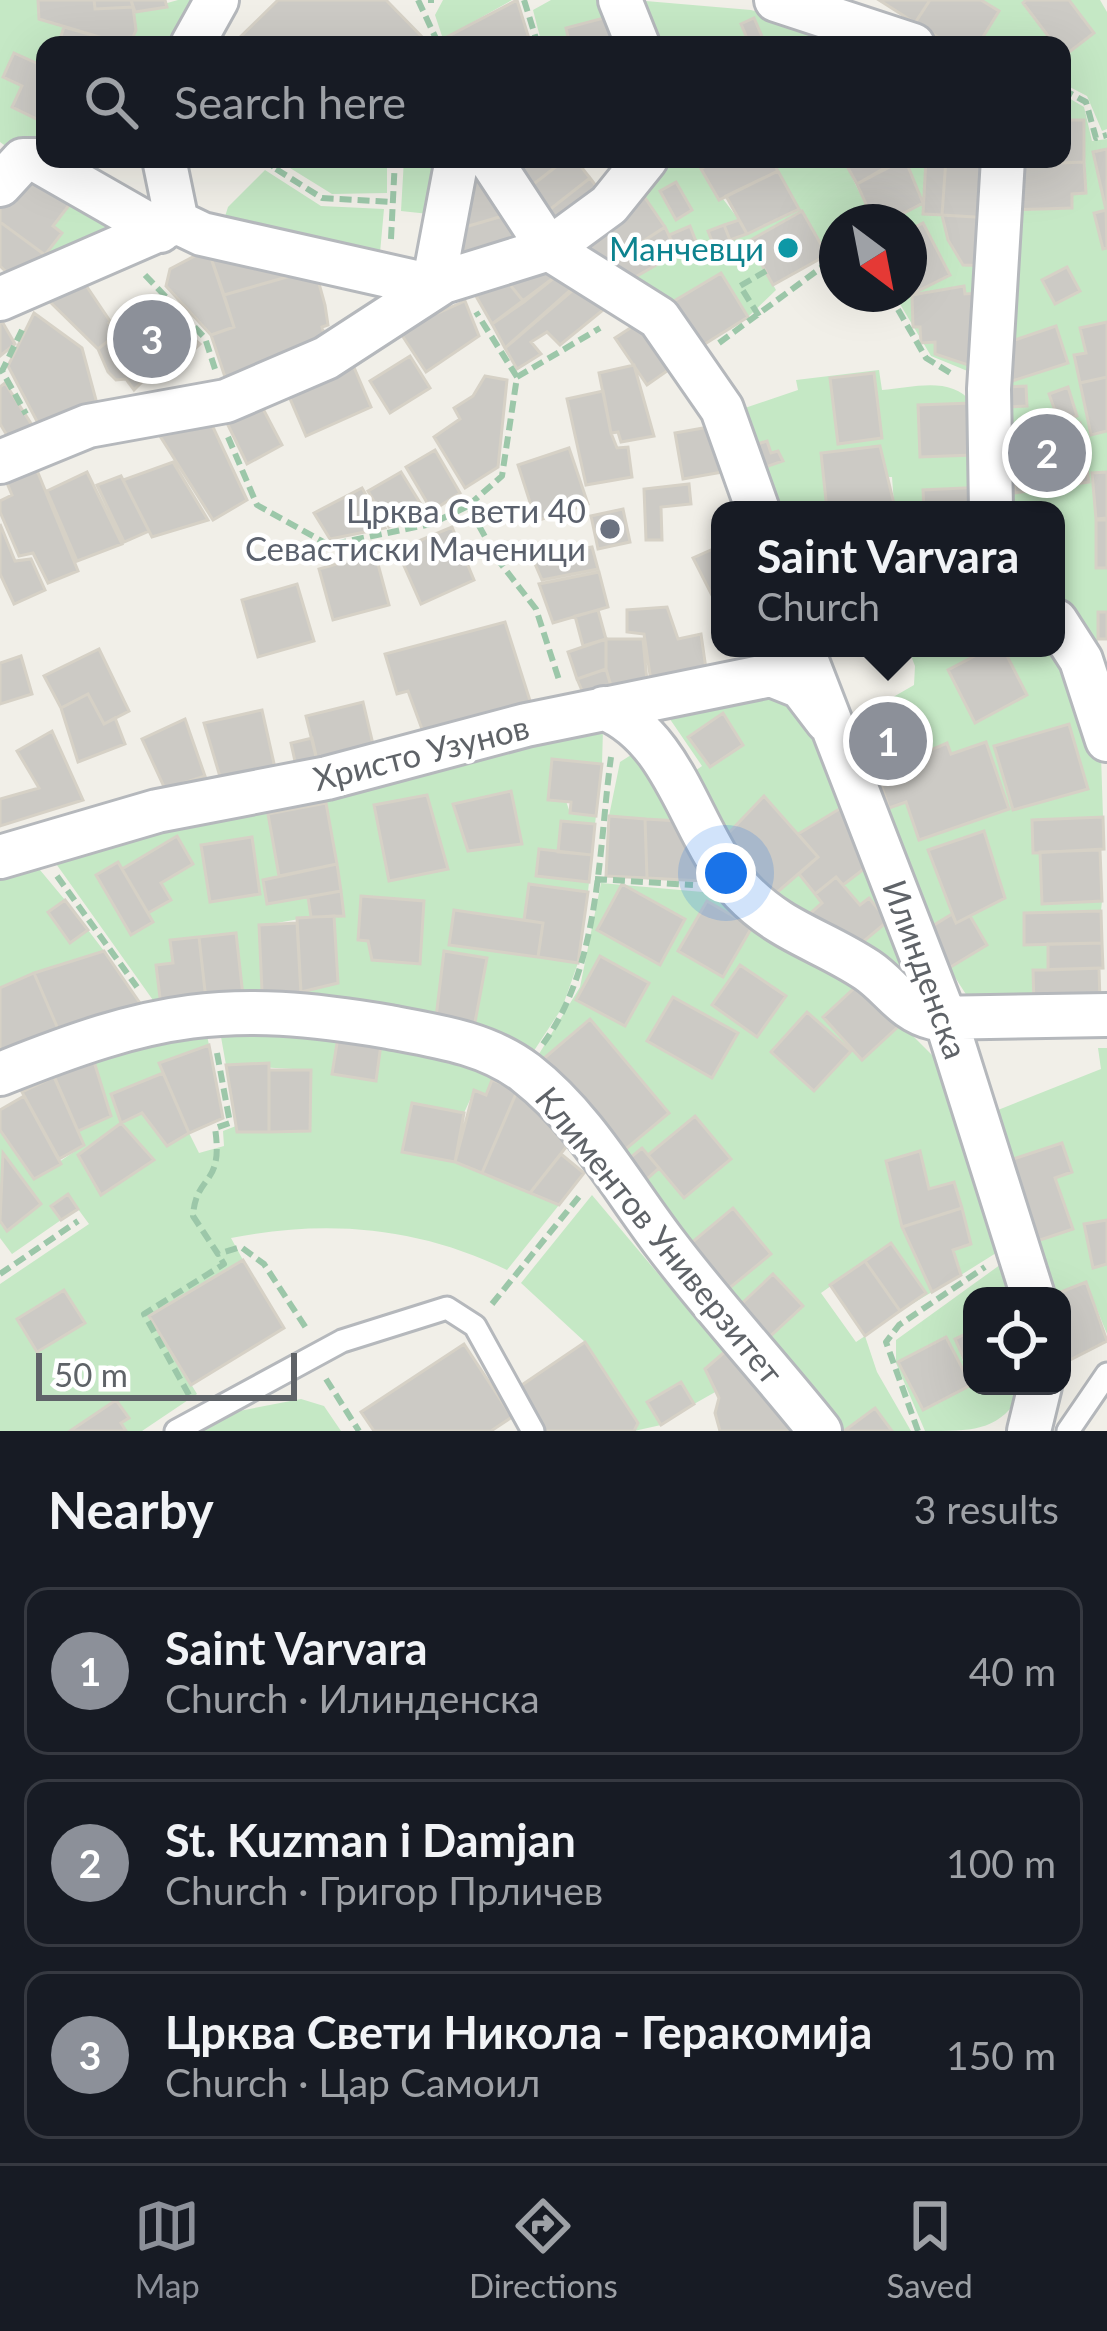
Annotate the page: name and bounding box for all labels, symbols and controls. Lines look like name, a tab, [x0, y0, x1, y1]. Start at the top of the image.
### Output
search box	[36, 36, 1071, 168]
icon: search	[78, 69, 144, 135]
text: Search here	[174, 75, 406, 129]
north arrow	[819, 204, 927, 312]
place label: Манчевци	[609, 228, 764, 268]
marker: Манчевци	[775, 235, 801, 261]
pin: 3	[113, 294, 191, 384]
pin: 2	[1008, 408, 1086, 498]
place label: Црква Свети 40 Севастиски Маченици	[245, 490, 586, 568]
popup	[711, 501, 1065, 657]
marker: Црква Свети 40 Севастиски Маченици	[597, 516, 623, 542]
text: Saint Varvara	[757, 529, 1019, 583]
text: Church	[757, 583, 880, 629]
pin: 1	[849, 696, 927, 786]
street label: Христо Узунов	[309, 706, 533, 798]
your location	[696, 843, 756, 903]
street label: Илинденска	[875, 874, 977, 1064]
street label: Климентов Универзитет	[528, 1078, 792, 1392]
map controls	[963, 1287, 1071, 1395]
button: locate	[963, 1287, 1071, 1395]
scale bar	[36, 1347, 297, 1400]
text: 50 m	[54, 1354, 128, 1394]
text: Nearby	[48, 1479, 214, 1540]
text: 3 results	[914, 1486, 1059, 1532]
text: Saint Varvara	[165, 1621, 428, 1675]
text: 1	[79, 1648, 101, 1694]
text: 40 m	[969, 1648, 1056, 1694]
text: Church · Илинденска	[165, 1675, 540, 1721]
text: St. Kuzman i Damjan	[165, 1813, 576, 1867]
text: 2	[79, 1840, 101, 1886]
text: 100 m	[946, 1840, 1056, 1886]
text: Church · Григор Прличев	[165, 1867, 603, 1913]
text: Црква Свети Никола - Геракомија	[165, 2005, 872, 2059]
text: 3	[79, 2032, 101, 2078]
text: 150 m	[946, 2032, 1056, 2078]
text: Church · Цар Самоил	[165, 2059, 540, 2105]
tab: Map	[134, 2193, 200, 2305]
tab: Directions	[469, 2193, 618, 2305]
tab: Saved	[886, 2193, 973, 2305]

